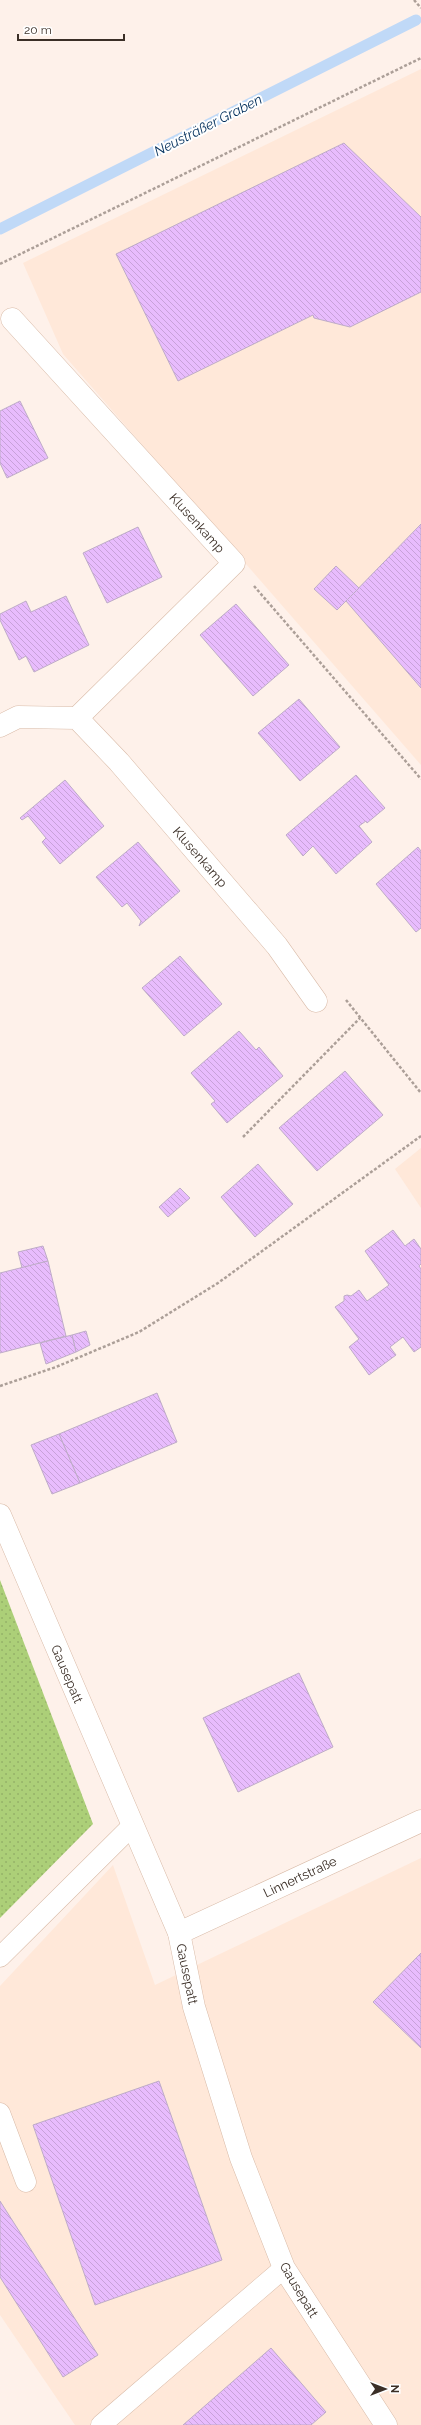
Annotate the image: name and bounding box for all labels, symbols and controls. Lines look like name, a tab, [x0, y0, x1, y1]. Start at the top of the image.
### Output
scale bar	[18, 16, 124, 42]
text: 20 m	[24, 23, 52, 37]
water label: Neusträßer Graben	[151, 91, 265, 159]
street label: Klusenkamp	[166, 490, 228, 556]
street label: Klusenkamp	[170, 824, 230, 890]
street label: Gausepatt	[48, 1643, 86, 1706]
street label: Linnertstraße	[261, 1853, 339, 1901]
street label: Gausepatt	[173, 1942, 201, 2006]
street label: Gausepatt	[277, 2260, 322, 2321]
north arrow	[365, 2369, 405, 2409]
text: N	[388, 2385, 401, 2393]

